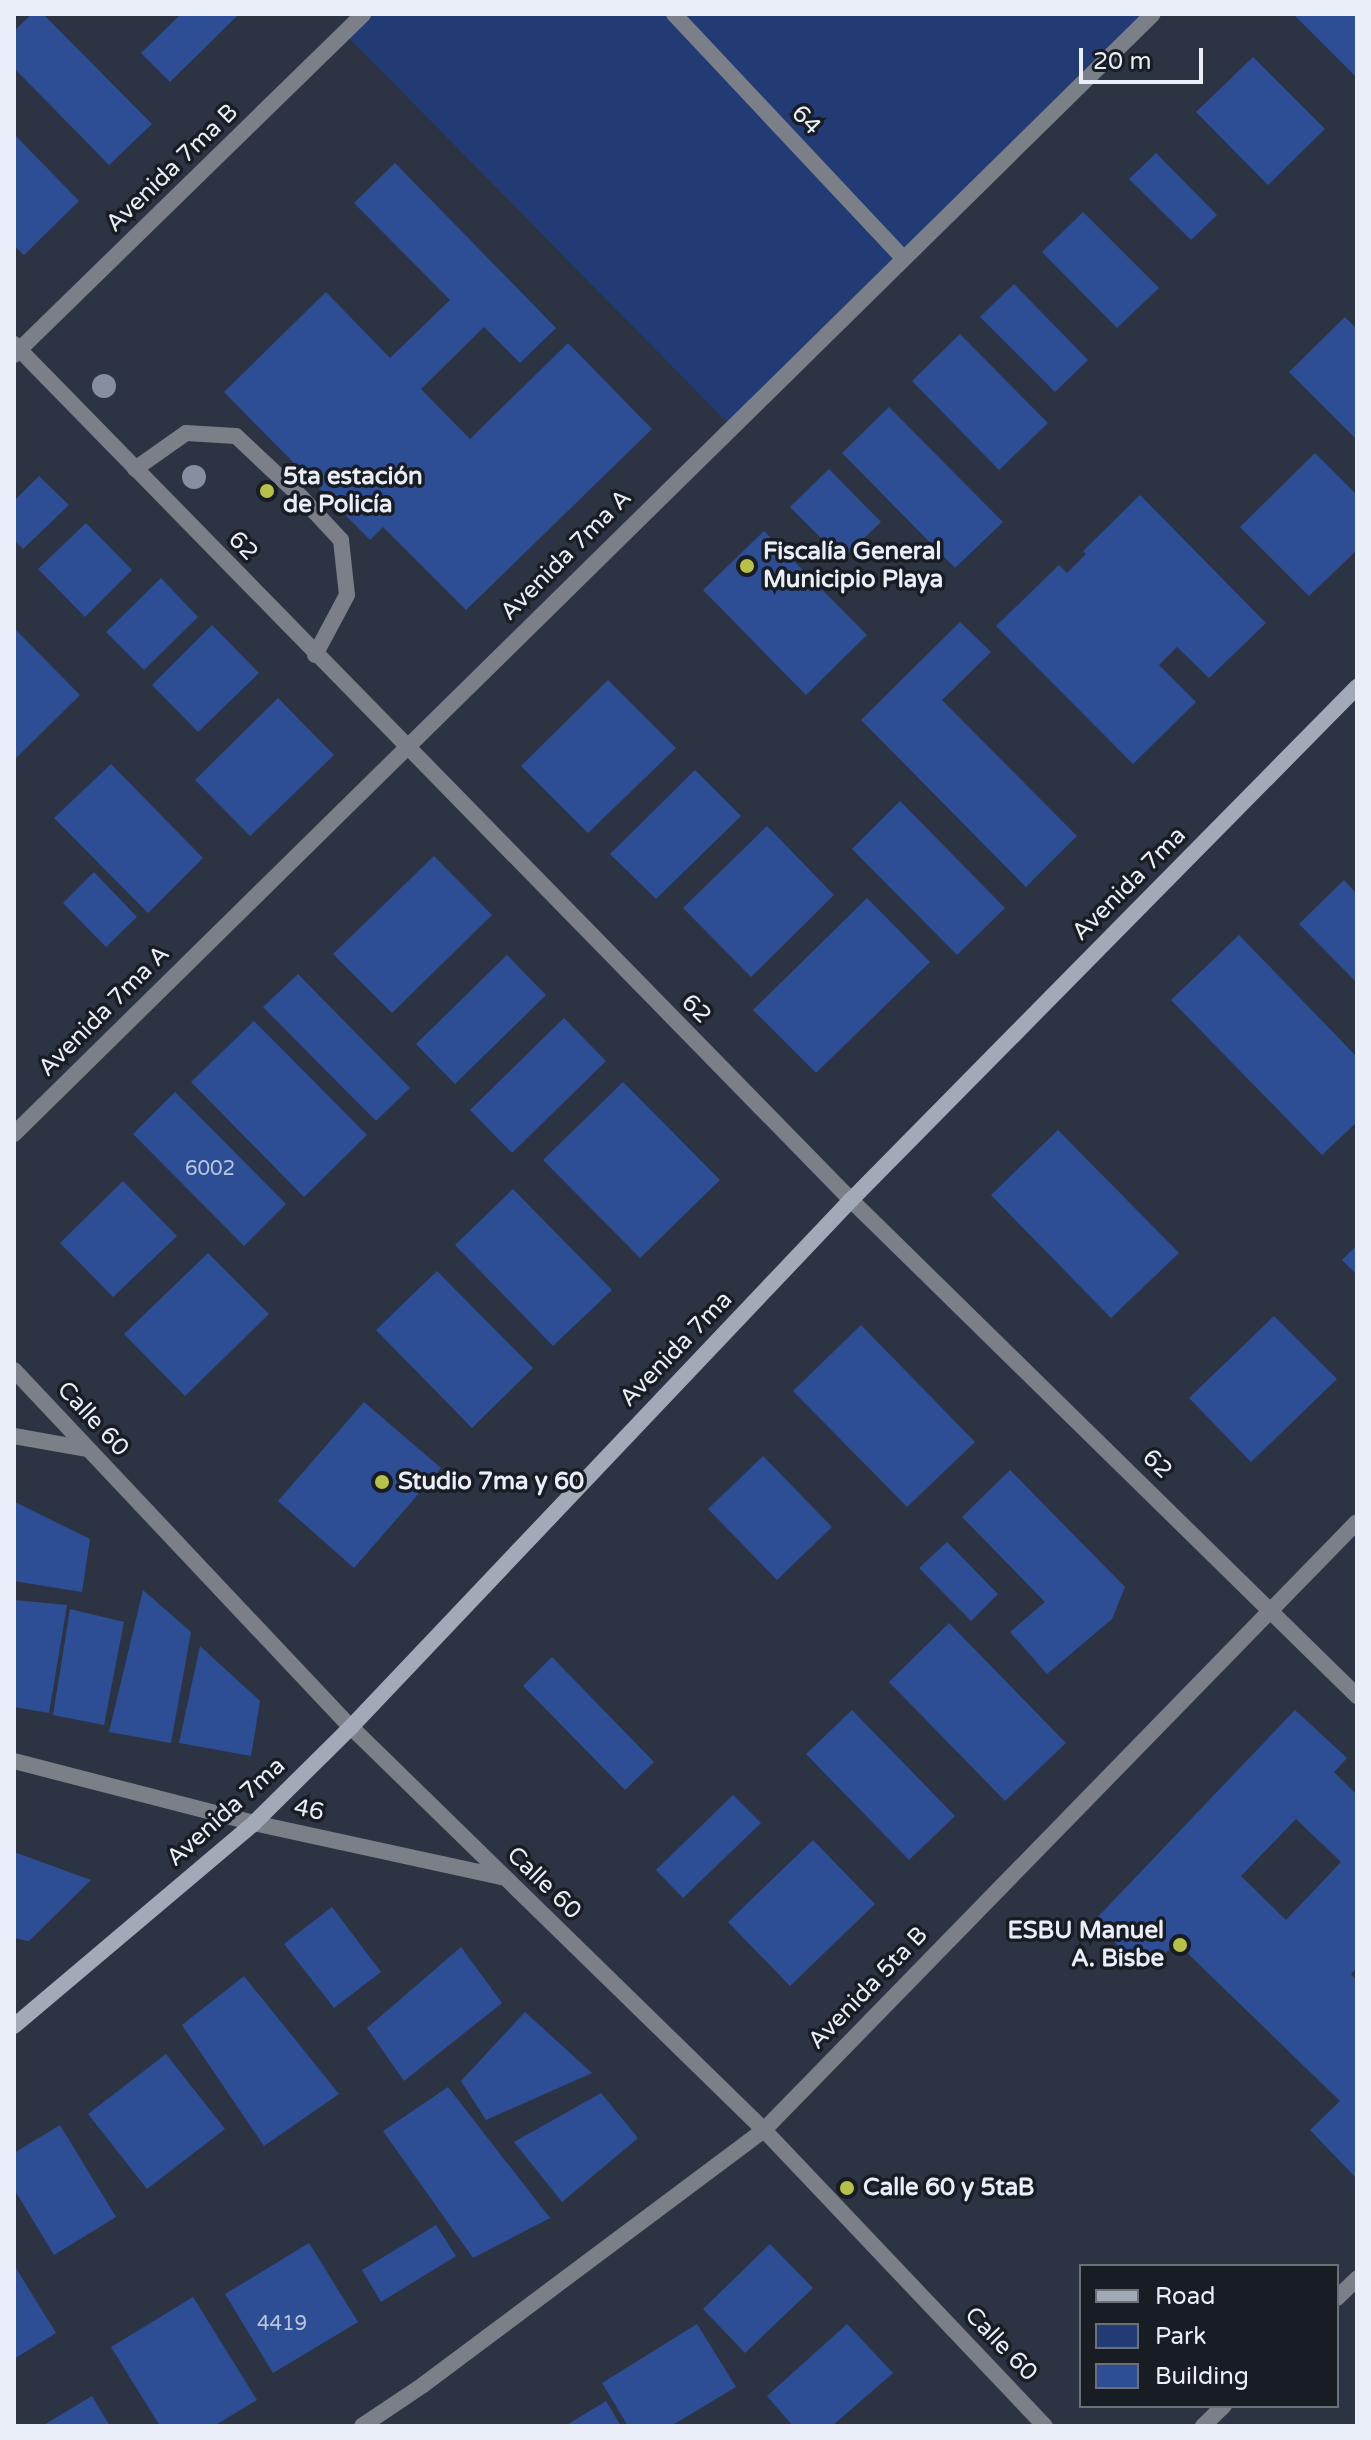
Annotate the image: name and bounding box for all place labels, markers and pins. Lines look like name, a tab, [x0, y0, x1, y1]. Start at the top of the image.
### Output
place label: 5ta estación de Policía	[283, 463, 423, 519]
marker: 5ta estación de Policía	[258, 482, 276, 500]
place label: Fiscalía General Municipio Playa	[763, 538, 943, 594]
marker: Fiscalía General Municipio Playa	[738, 557, 756, 575]
place label: Studio 7ma y 60	[398, 1468, 584, 1496]
marker: Studio 7ma y 60	[373, 1473, 391, 1491]
place label: ESBU Manuel A. Bisbe	[1007, 1917, 1164, 1973]
marker: ESBU Manuel A. Bisbe	[1171, 1936, 1189, 1954]
place label: Calle 60 y 5taB	[863, 2174, 1034, 2202]
marker: Calle 60 y 5taB	[838, 2179, 856, 2197]

